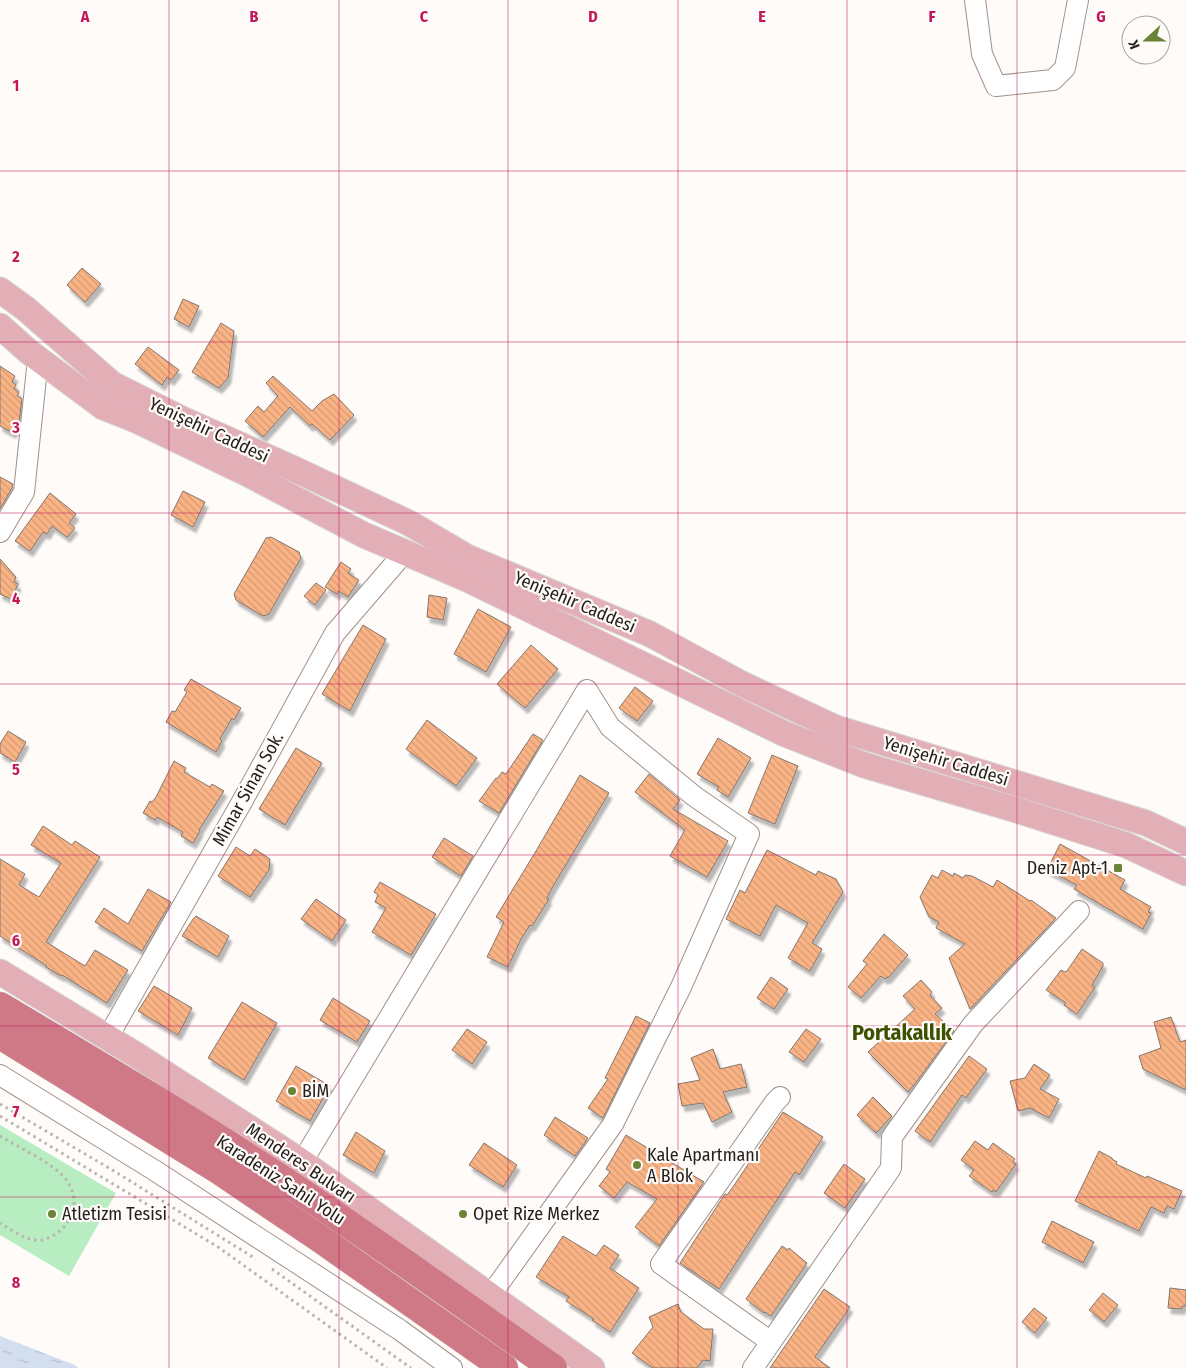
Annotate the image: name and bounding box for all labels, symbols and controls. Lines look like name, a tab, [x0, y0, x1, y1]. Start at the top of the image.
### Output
text: A	[80, 7, 90, 26]
text: B	[250, 7, 259, 26]
text: C	[420, 7, 429, 26]
text: D	[588, 7, 598, 26]
text: E	[758, 7, 766, 26]
text: F	[928, 7, 936, 26]
text: G	[1096, 7, 1106, 26]
north arrow	[1121, 15, 1171, 65]
text: K	[1125, 37, 1144, 51]
text: 1	[13, 76, 19, 95]
text: 2	[11, 247, 20, 266]
street label: Yenişehir Caddesi	[145, 393, 273, 467]
text: 3	[11, 418, 20, 437]
street label: Yenişehir Caddesi	[511, 566, 639, 638]
text: 4	[12, 589, 20, 608]
street label: Mimar Sinan Sok.	[208, 728, 288, 850]
street label: Yenişehir Caddesi	[881, 731, 1011, 791]
text: 5	[12, 760, 20, 779]
place label: Deniz Apt-1	[1027, 857, 1108, 879]
marker: Deniz Apt-1	[1112, 862, 1124, 874]
text: 6	[12, 931, 20, 950]
district label: Portakallık	[852, 1019, 953, 1046]
place label: BİM	[302, 1080, 329, 1102]
marker: BİM	[286, 1085, 298, 1097]
text: 7	[13, 1102, 20, 1121]
street label: Menderes Bulvarı	[242, 1118, 360, 1208]
street label: Karadeniz Sahil Yolu	[213, 1130, 349, 1230]
place label: Kale Apartmanı A Blok	[647, 1144, 759, 1187]
marker: Kale Apartmanı A Blok	[631, 1159, 643, 1171]
place label: Atletizm Tesisi	[62, 1203, 167, 1225]
place label: Opet Rize Merkez	[473, 1203, 599, 1225]
marker: Atletizm Tesisi	[46, 1208, 58, 1220]
marker: Opet Rize Merkez	[457, 1208, 469, 1220]
text: 8	[12, 1273, 21, 1292]

